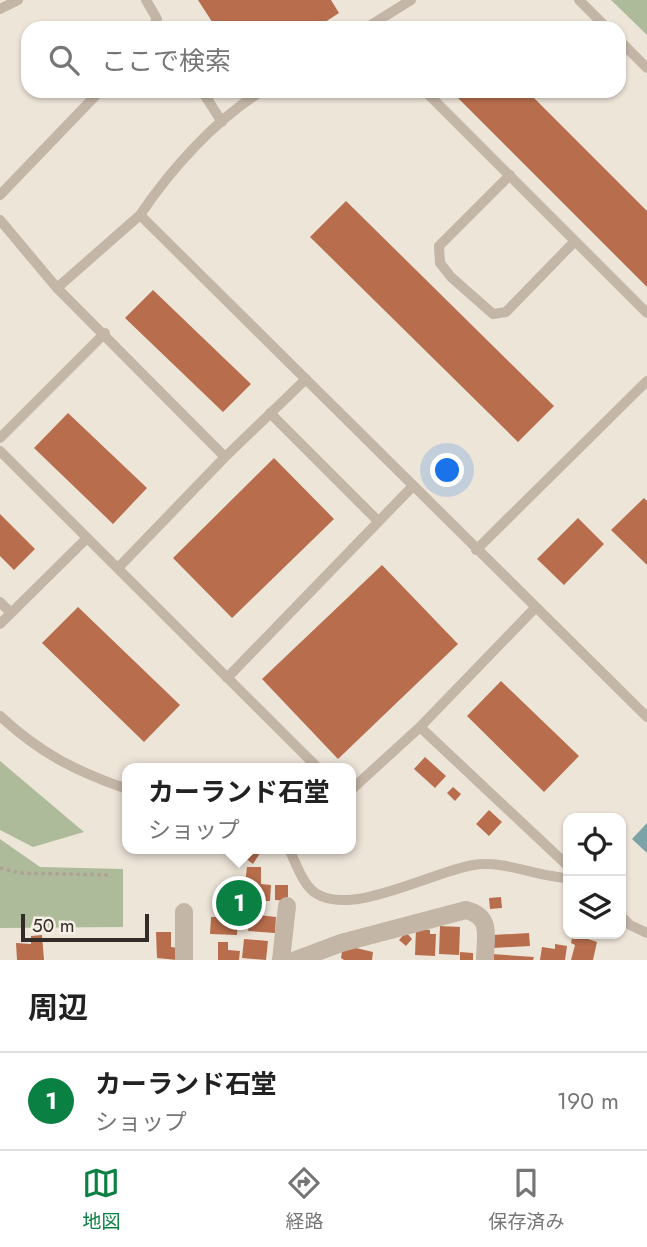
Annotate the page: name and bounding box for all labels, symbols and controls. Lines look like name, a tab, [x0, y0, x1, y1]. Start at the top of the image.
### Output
search box	[21, 21, 626, 98]
icon: search	[45, 41, 83, 79]
text: ここで検索	[101, 42, 231, 80]
your location	[430, 453, 464, 487]
popup	[122, 763, 356, 854]
text: カーランド石堂	[148, 773, 330, 811]
text: ショップ	[148, 813, 240, 847]
map controls	[563, 813, 626, 939]
button: locate	[563, 813, 626, 876]
button: layers	[563, 876, 626, 939]
pin: 1	[216, 877, 262, 929]
scale bar	[21, 911, 149, 943]
text: 50 m	[32, 912, 75, 939]
text: 周辺	[28, 986, 88, 1029]
text: カーランド石堂	[95, 1065, 277, 1103]
text: 1	[45, 1084, 57, 1118]
text: 190 m	[557, 1084, 619, 1118]
text: ショップ	[95, 1105, 187, 1139]
tab: 地図	[82, 1164, 121, 1235]
tab: 経路	[285, 1164, 324, 1235]
tab: 保存済み	[488, 1164, 565, 1235]

